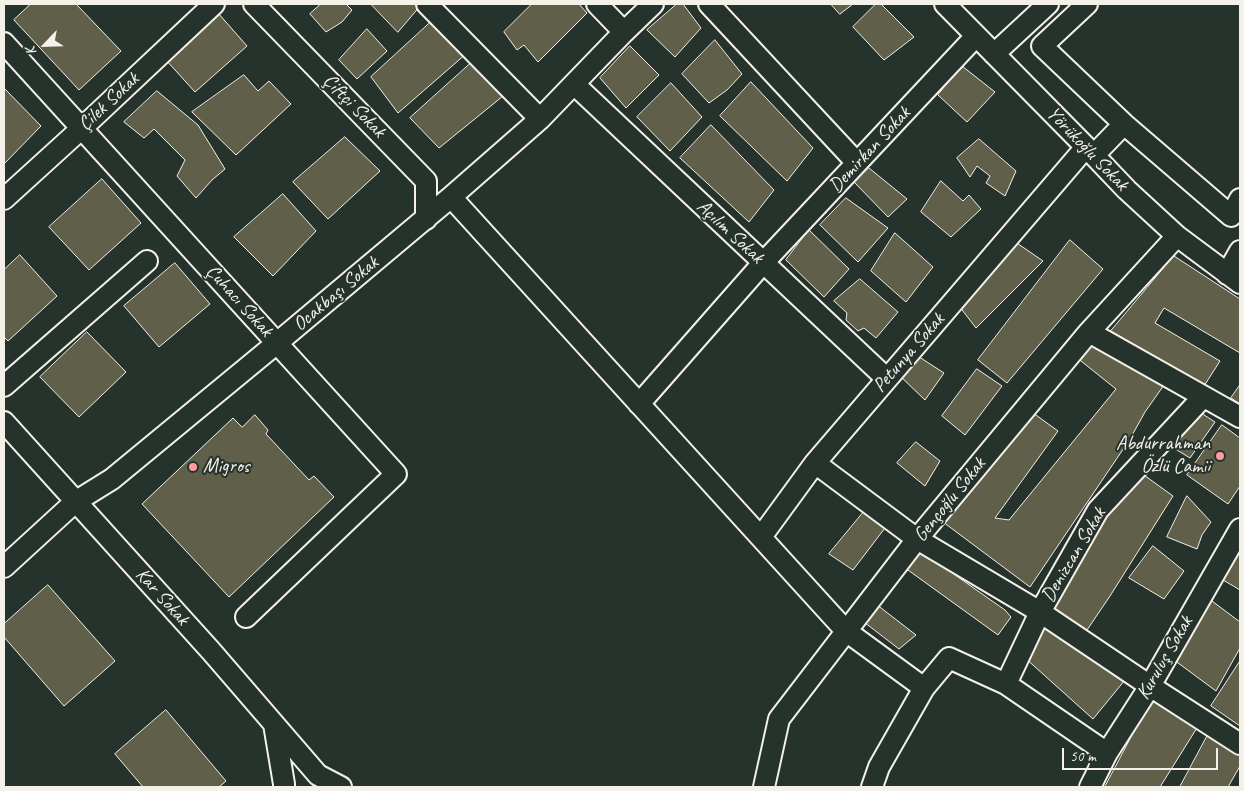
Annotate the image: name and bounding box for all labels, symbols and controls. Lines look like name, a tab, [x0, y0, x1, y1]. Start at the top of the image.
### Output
north arrow	[20, 20, 70, 70]
text: K	[22, 45, 40, 58]
street label: Çilek Sokak	[74, 68, 144, 136]
street label: Çiftçi Sokak	[318, 69, 390, 143]
street label: Demirkan Sokak	[824, 102, 916, 198]
street label: Yörükoğlu Sokak	[1041, 102, 1133, 196]
street label: Açılım Sokak	[691, 195, 769, 269]
street label: Ocakbaşı Sokak	[288, 251, 384, 337]
street label: Çuhacı Sokak	[200, 260, 278, 342]
street label: Petunya Sokak	[868, 308, 950, 398]
place label: Abdurrahman Özlü Camii	[1116, 432, 1210, 479]
marker: Abdurrahman Özlü Camii	[1214, 450, 1226, 462]
street label: Gençoğlu Sokak	[909, 453, 991, 547]
place label: Migros	[203, 455, 250, 479]
marker: Migros	[187, 461, 199, 473]
street label: Denizcan Sokak	[1036, 503, 1112, 607]
street label: Kar Sokak	[130, 563, 194, 631]
street label: Kuruluş Sokak	[1132, 612, 1198, 704]
scale bar	[1064, 738, 1220, 770]
text: 50 m	[1070, 747, 1096, 766]

